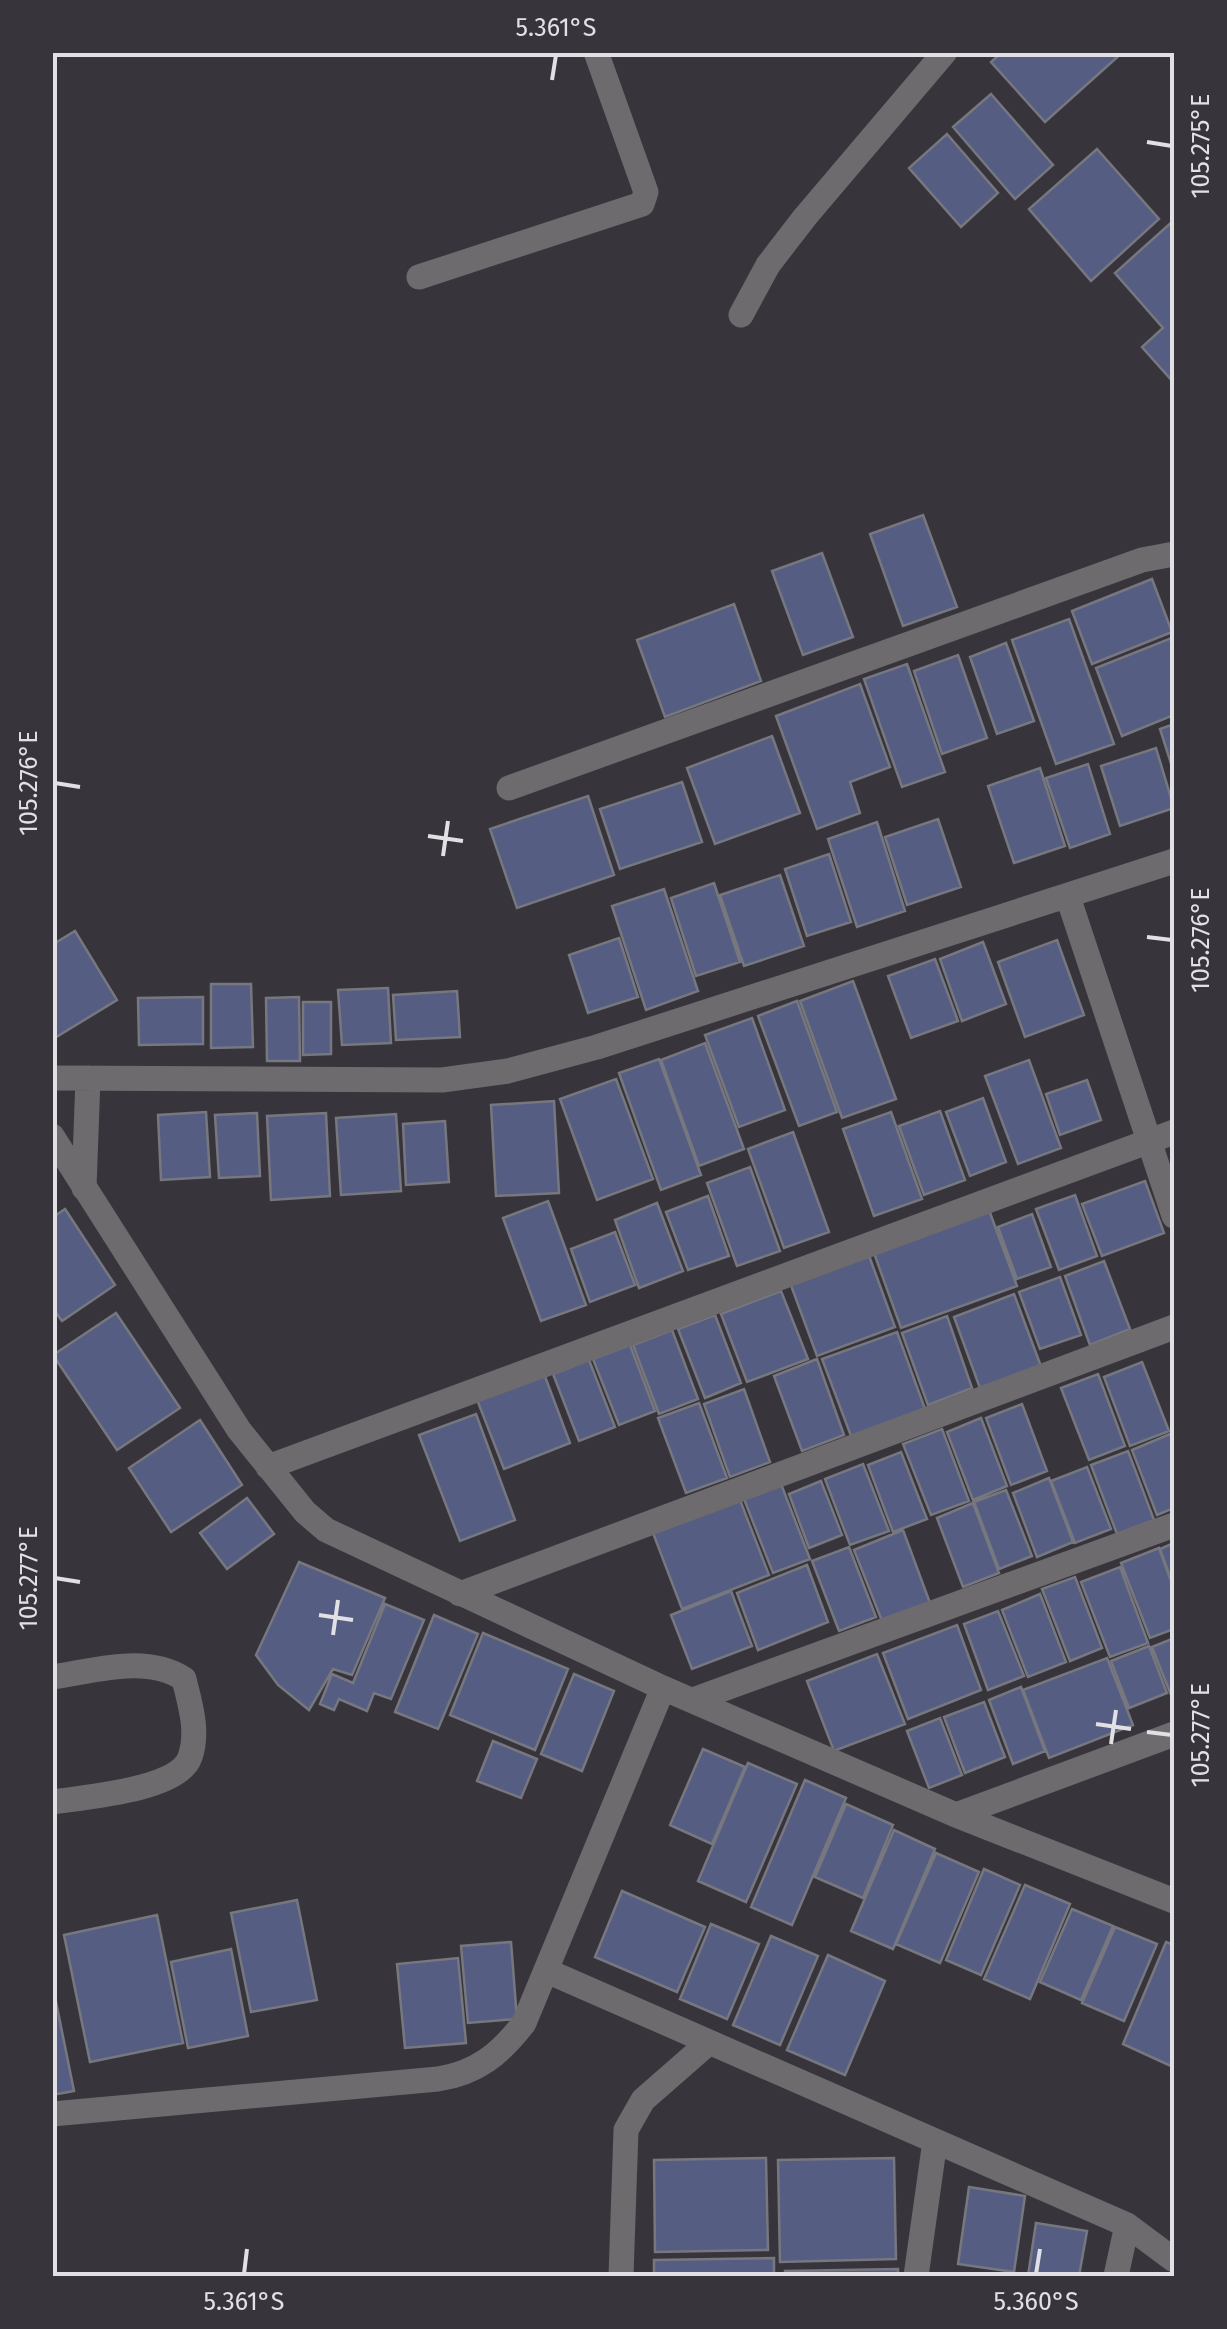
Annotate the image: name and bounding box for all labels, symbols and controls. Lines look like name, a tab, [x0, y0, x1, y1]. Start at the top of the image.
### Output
text: 5.361°S	[516, 13, 596, 43]
text: 105.275°E	[1186, 94, 1216, 198]
text: 105.276°E	[14, 730, 44, 836]
text: 105.276°E	[1186, 887, 1216, 993]
text: 105.277°E	[14, 1526, 44, 1630]
text: 105.277°E	[1186, 1683, 1216, 1787]
text: 5.361°S	[204, 2287, 284, 2317]
text: 5.360°S	[993, 2287, 1079, 2317]

